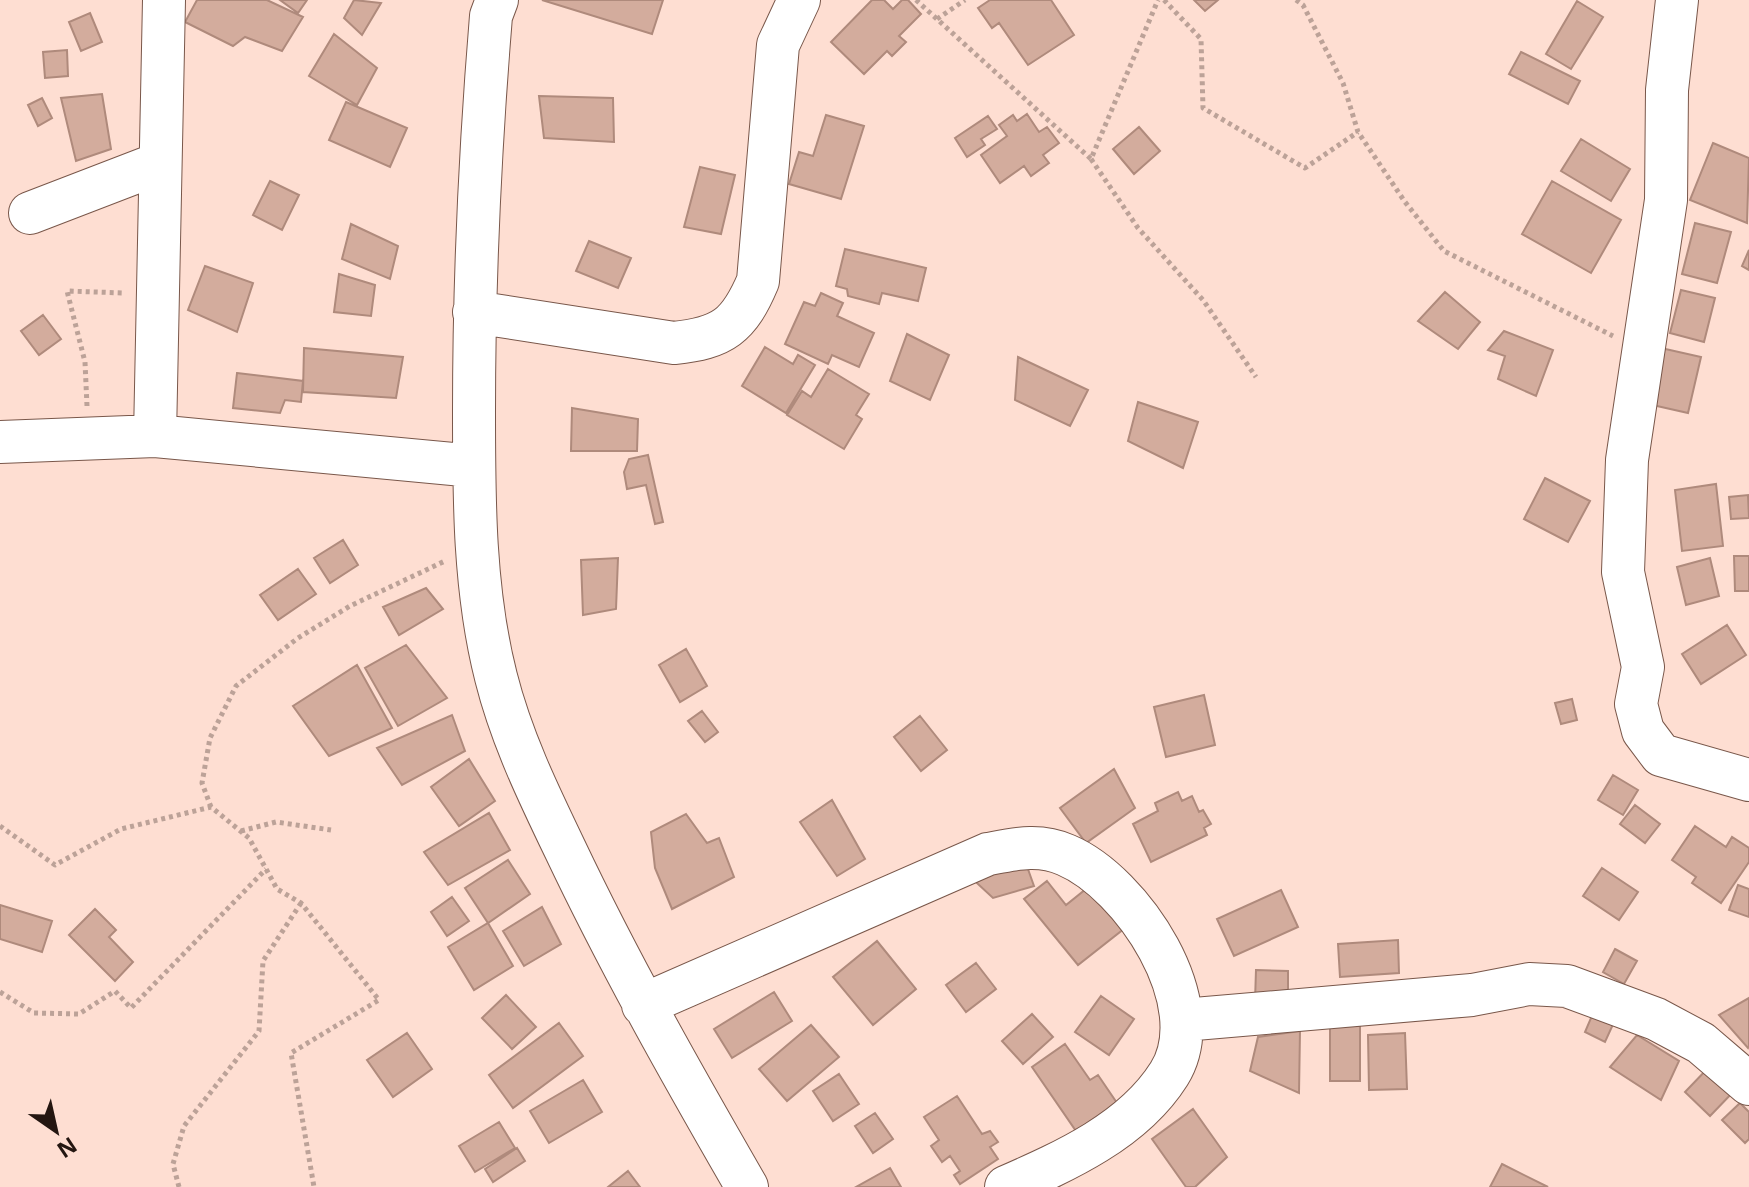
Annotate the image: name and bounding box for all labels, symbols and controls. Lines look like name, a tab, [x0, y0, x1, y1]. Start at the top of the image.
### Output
north arrow	[16, 1091, 96, 1171]
text: N	[52, 1131, 84, 1166]

